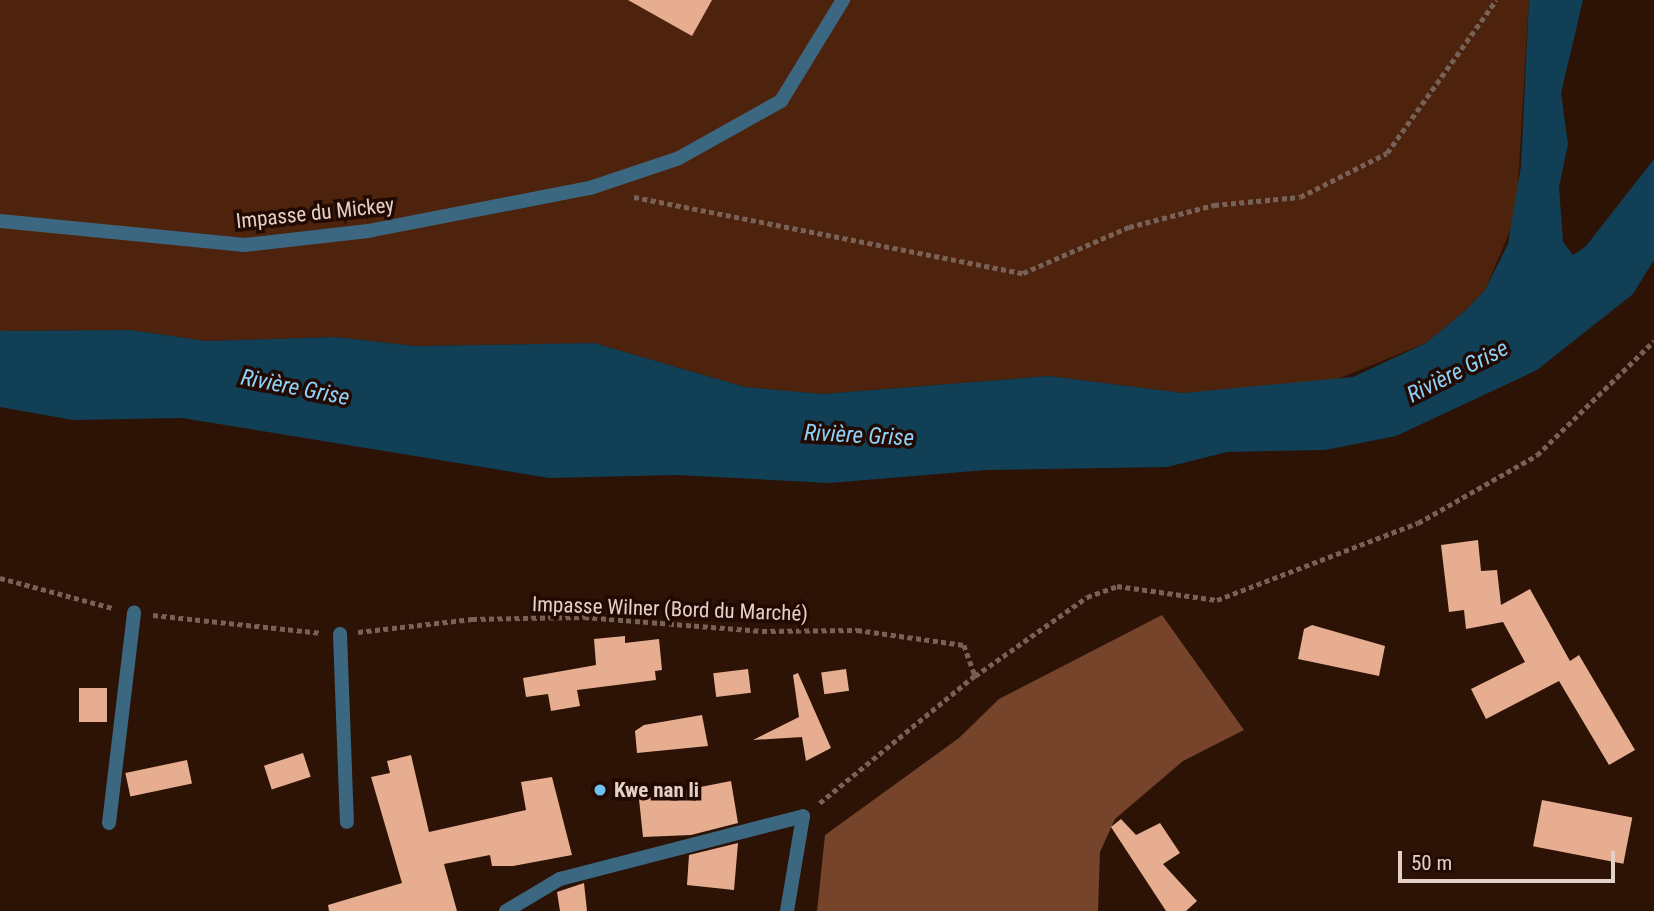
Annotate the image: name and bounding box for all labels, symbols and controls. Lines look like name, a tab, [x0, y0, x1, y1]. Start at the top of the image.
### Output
street label: Impasse du Mickey	[235, 192, 395, 234]
water label: Rivière Grise	[1403, 335, 1513, 409]
water label: Rivière Grise	[238, 364, 352, 412]
water label: Rivière Grise	[803, 419, 915, 453]
street label: Impasse Wilner (Bord du Marché)	[532, 592, 808, 626]
place label: Kwe nan li	[614, 777, 699, 803]
marker: Kwe nan li	[592, 782, 608, 798]
scale bar	[1402, 838, 1619, 882]
text: 50 m	[1411, 851, 1452, 875]

